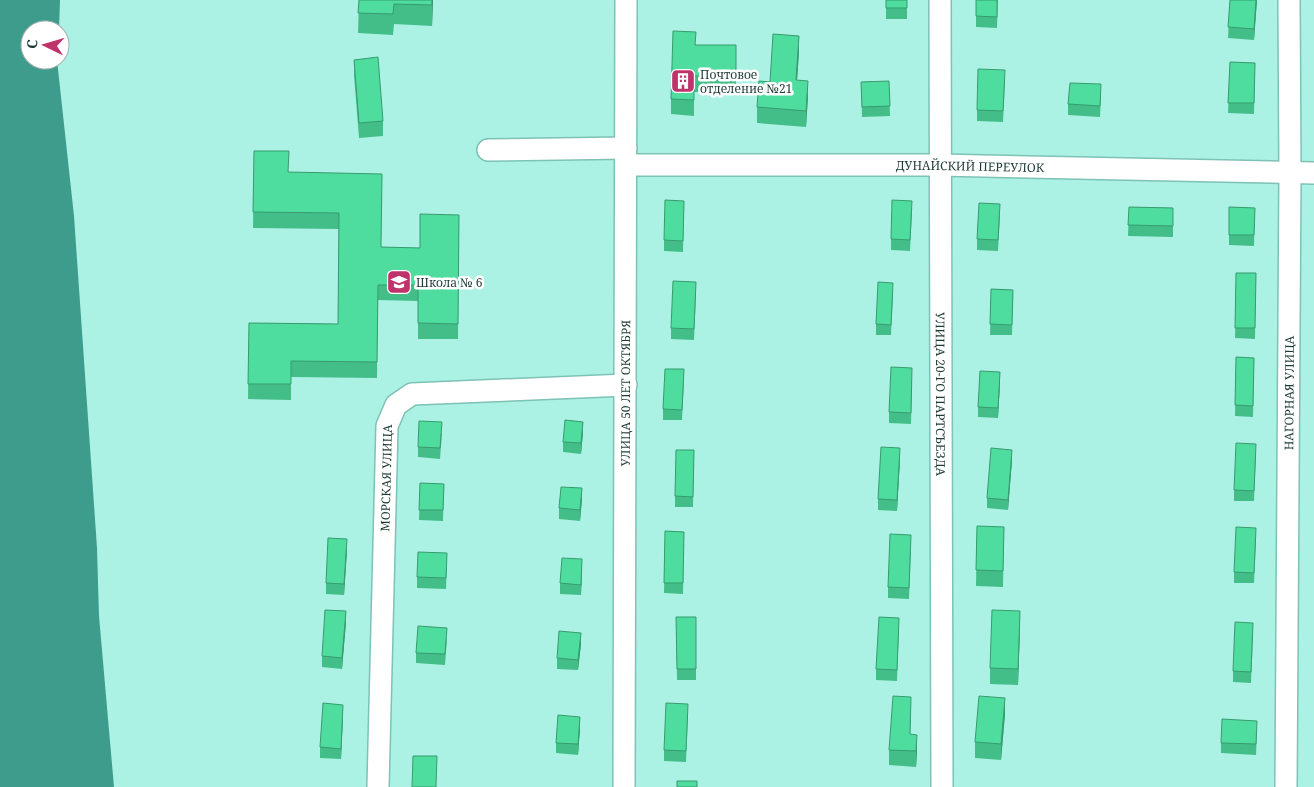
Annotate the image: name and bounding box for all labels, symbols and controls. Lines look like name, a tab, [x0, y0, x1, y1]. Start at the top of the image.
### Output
north arrow	[20, 20, 70, 70]
text: С	[22, 38, 41, 49]
place label: Почтовое отделение №21	[700, 66, 792, 97]
building icon: Почтовое отделение №21	[670, 68, 696, 94]
street label: ДУНАЙСКИЙ ПЕРЕУЛОК	[896, 157, 1045, 176]
school or university icon: Школа № 6	[386, 269, 412, 295]
place label: Школа № 6	[416, 274, 483, 291]
street label: УЛИЦА 20-ГО ПАРТСЪЕЗДА	[932, 312, 950, 477]
street label: УЛИЦА 50 ЛЕТ ОКТЯБРЯ	[616, 320, 634, 466]
street label: НАГОРНАЯ УЛИЦА	[1280, 335, 1297, 450]
street label: МОРСКАЯ УЛИЦА	[376, 424, 396, 532]

